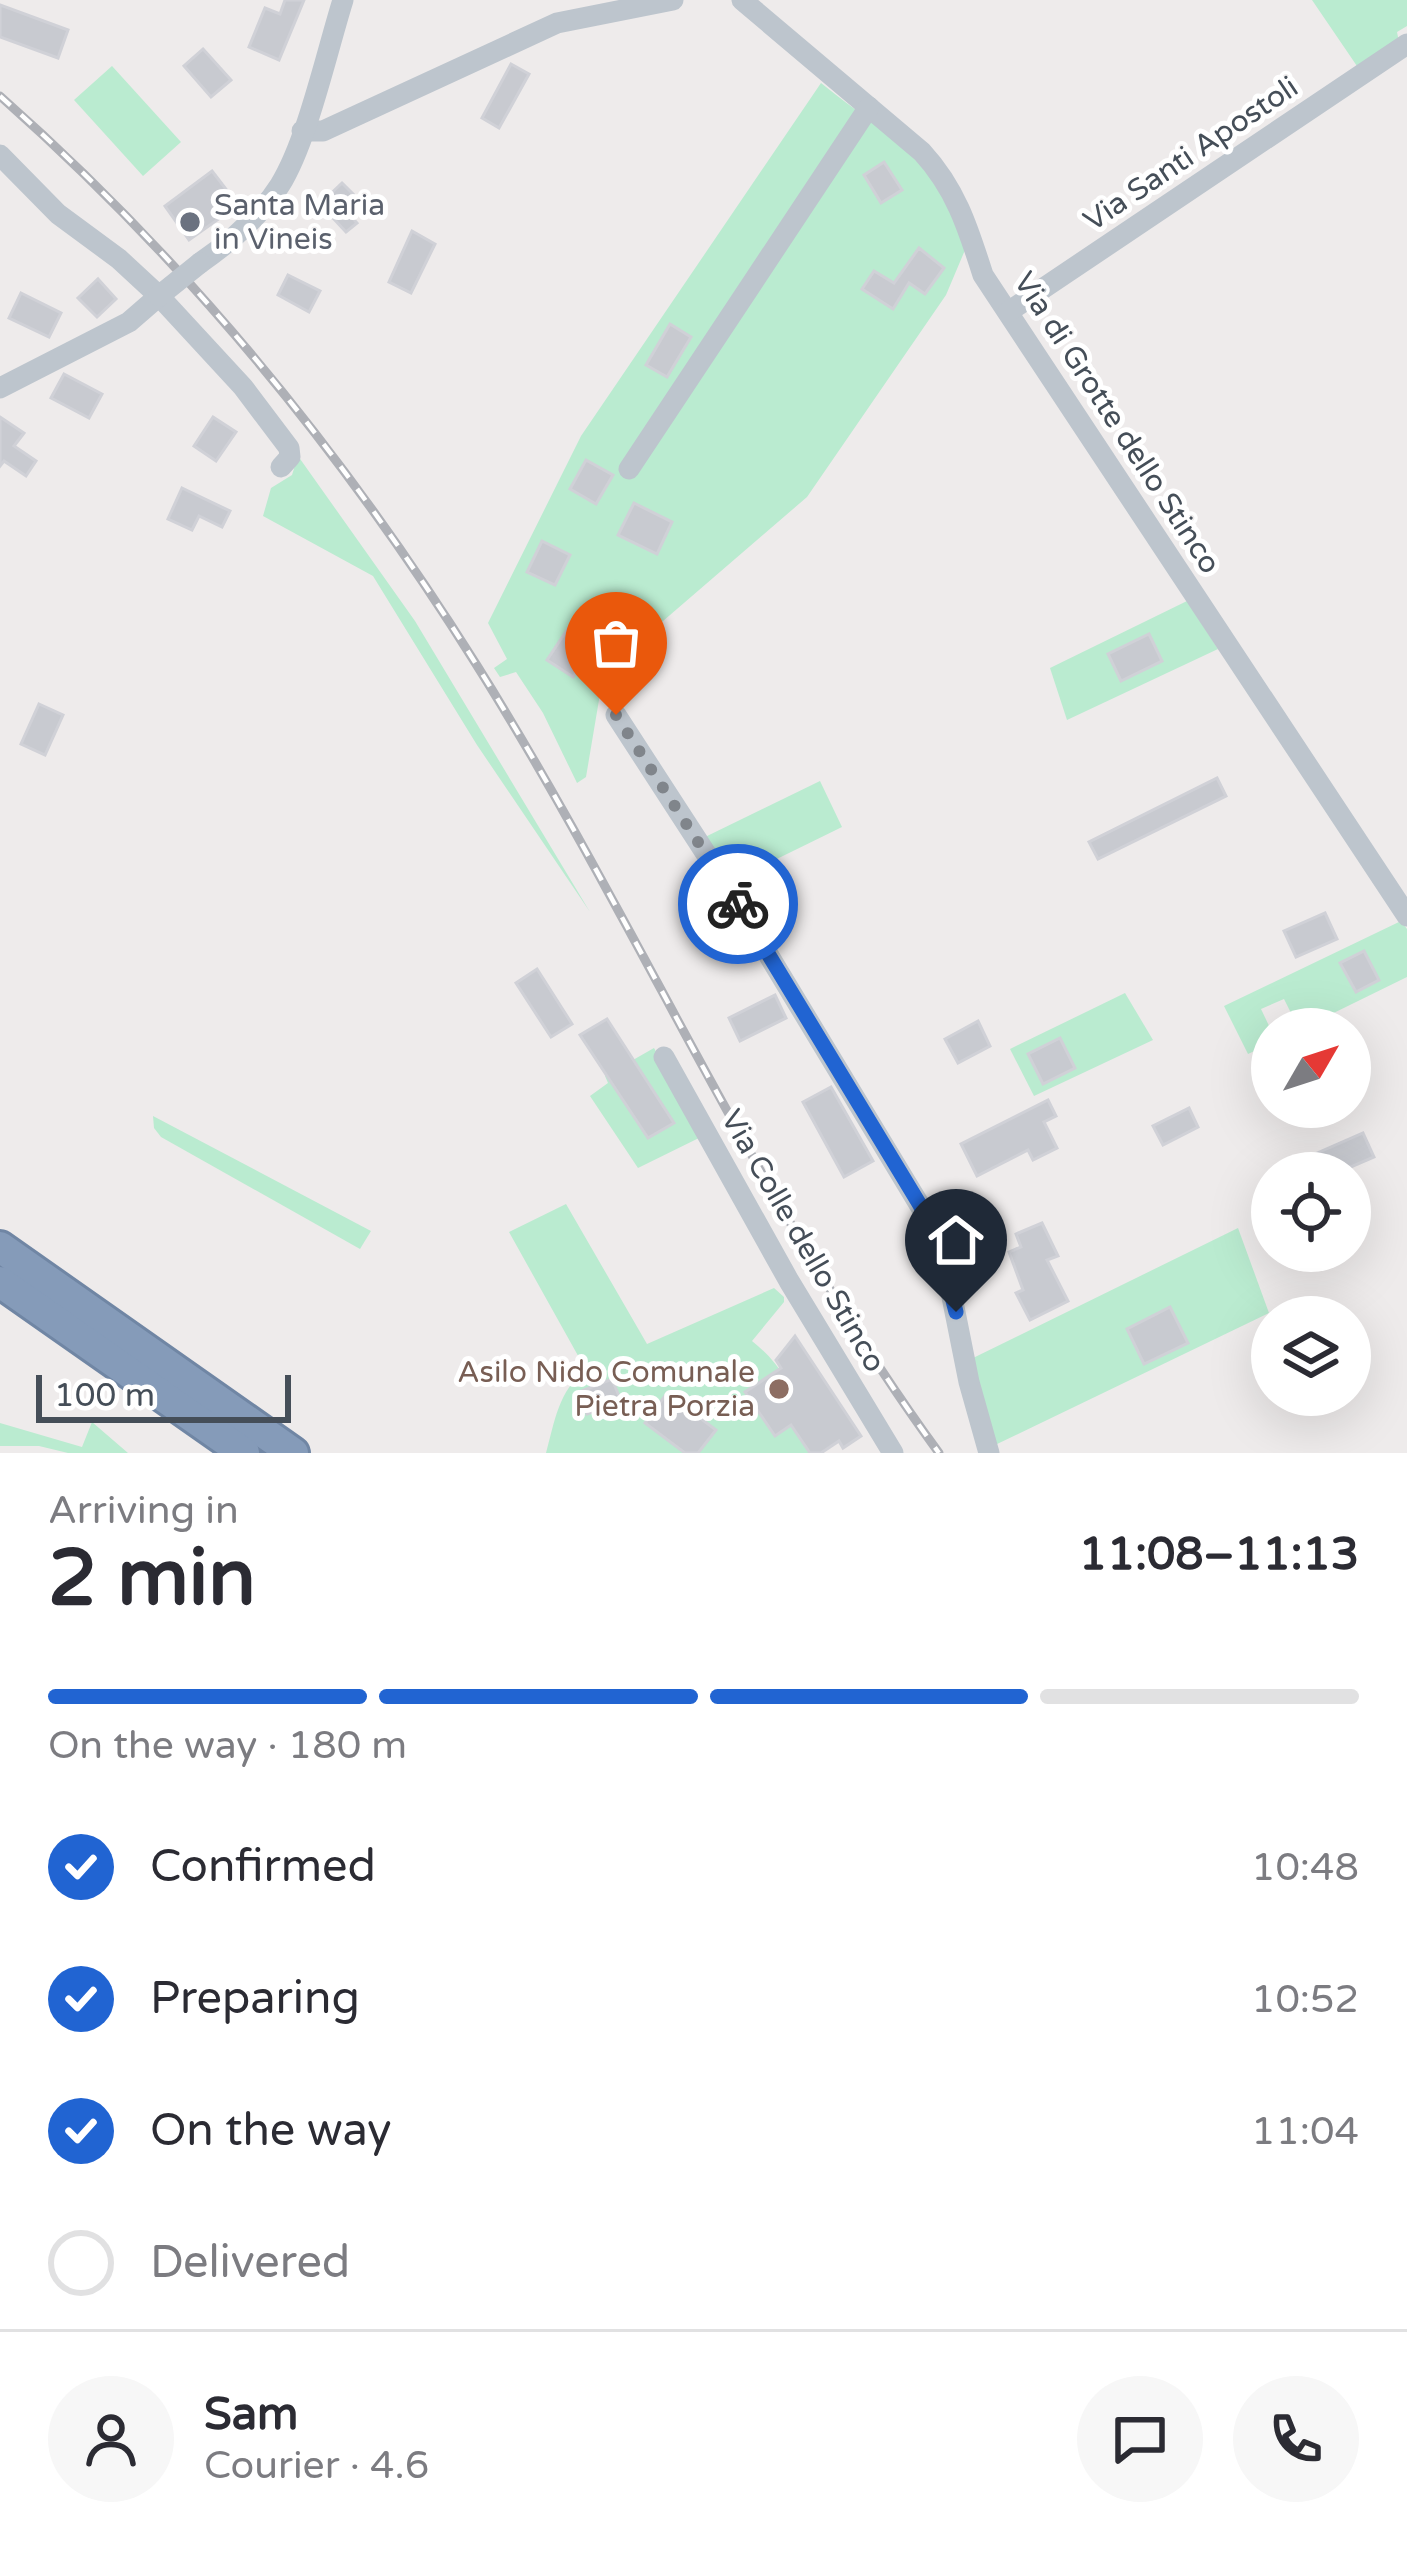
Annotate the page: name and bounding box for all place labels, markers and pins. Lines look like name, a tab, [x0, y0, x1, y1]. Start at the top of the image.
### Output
place label: Santa Maria in Vineis	[214, 187, 385, 258]
marker: Santa Maria in Vineis	[177, 209, 203, 235]
pin	[565, 592, 667, 715]
pin	[905, 1189, 1007, 1312]
place label: Asilo Nido Comunale Pietra Porzia	[457, 1354, 755, 1425]
marker: Asilo Nido Comunale Pietra Porzia	[766, 1376, 792, 1402]

